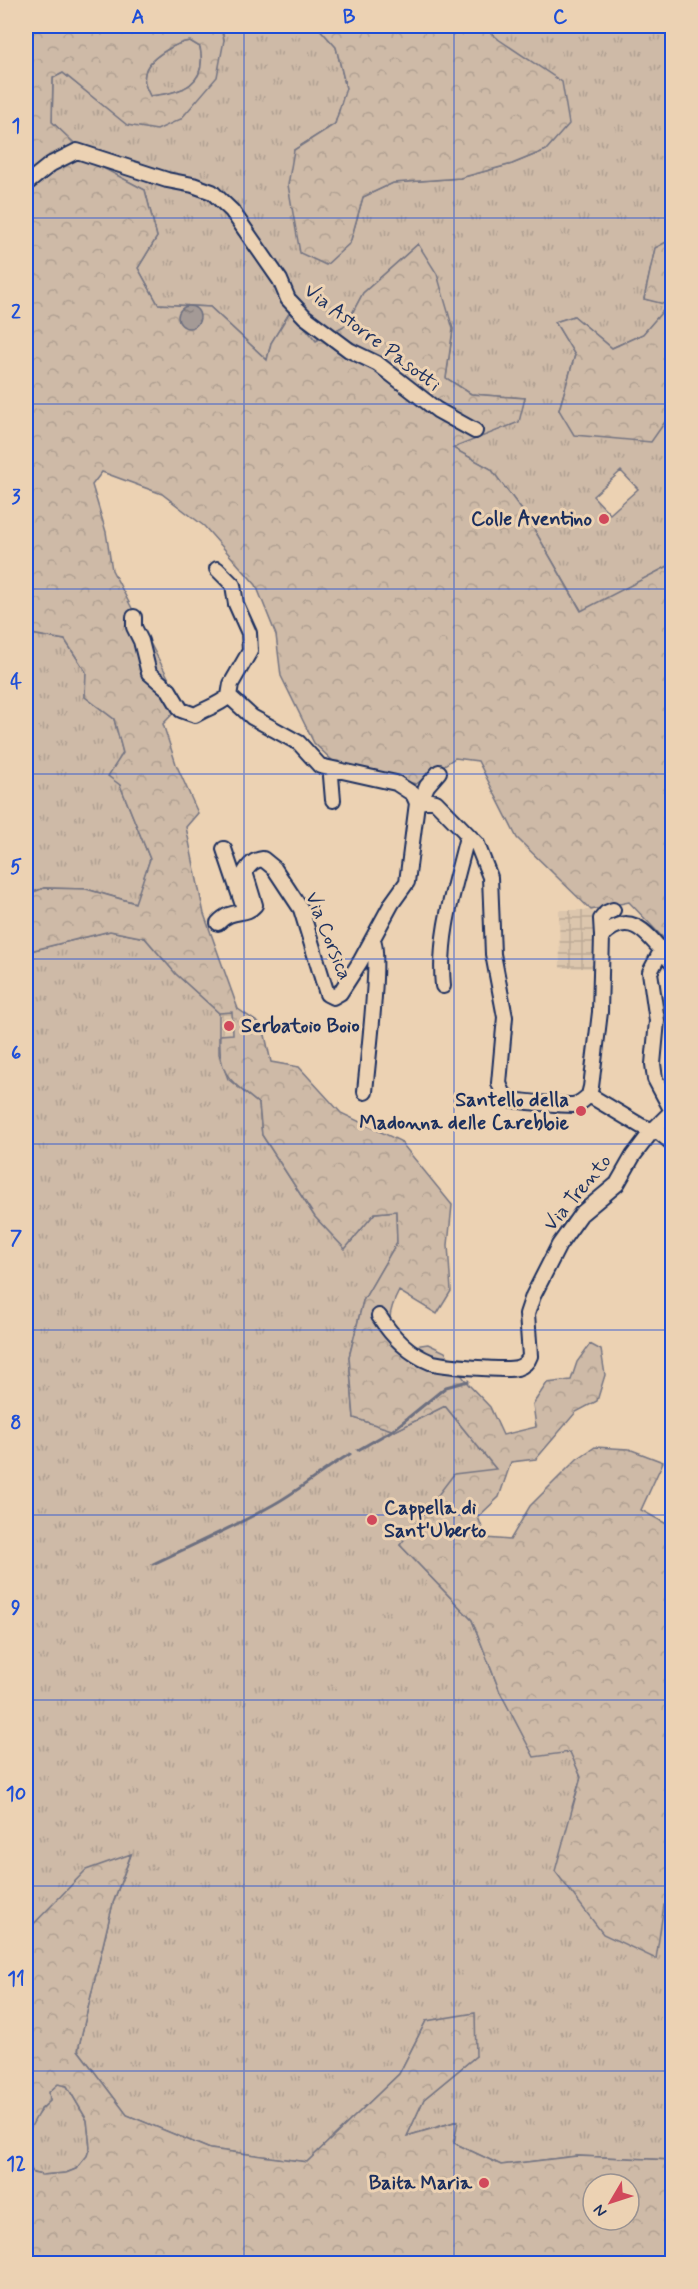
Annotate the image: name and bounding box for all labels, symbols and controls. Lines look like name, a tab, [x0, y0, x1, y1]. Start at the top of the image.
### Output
text: A	[131, 4, 145, 31]
text: B	[343, 4, 356, 31]
text: C	[553, 4, 568, 31]
text: 1	[12, 113, 20, 140]
street label: Via Astorre Pasotti	[298, 278, 446, 398]
text: 2	[11, 299, 21, 326]
text: 3	[11, 484, 21, 511]
place label: Colle Aventino	[471, 506, 592, 533]
marker: Colle Aventino	[597, 512, 611, 526]
text: 4	[10, 669, 22, 696]
text: 5	[10, 854, 22, 881]
street label: Via Corsica	[298, 888, 358, 984]
place label: Serbatoio Boio	[241, 1013, 360, 1040]
marker: Serbatoio Boio	[222, 1019, 236, 1033]
text: 6	[11, 1040, 21, 1067]
place label: Santello della Madonna delle Carebbie	[359, 1087, 570, 1137]
marker: Santello della Madonna delle Carebbie	[574, 1104, 588, 1118]
street label: Via Trento	[538, 1149, 618, 1237]
text: 7	[10, 1225, 22, 1252]
text: 8	[10, 1410, 22, 1437]
place label: Cappella di Sant'Uberto	[384, 1495, 487, 1545]
marker: Cappella di Sant'Uberto	[365, 1513, 379, 1527]
text: 9	[11, 1595, 21, 1622]
text: 10	[6, 1781, 26, 1808]
text: 11	[7, 1966, 25, 1993]
text: 12	[6, 2151, 26, 2178]
place label: Baita Maria	[369, 2170, 473, 2197]
north arrow	[581, 2172, 641, 2232]
marker: Baita Maria	[477, 2176, 491, 2190]
text: N	[589, 2200, 612, 2221]

